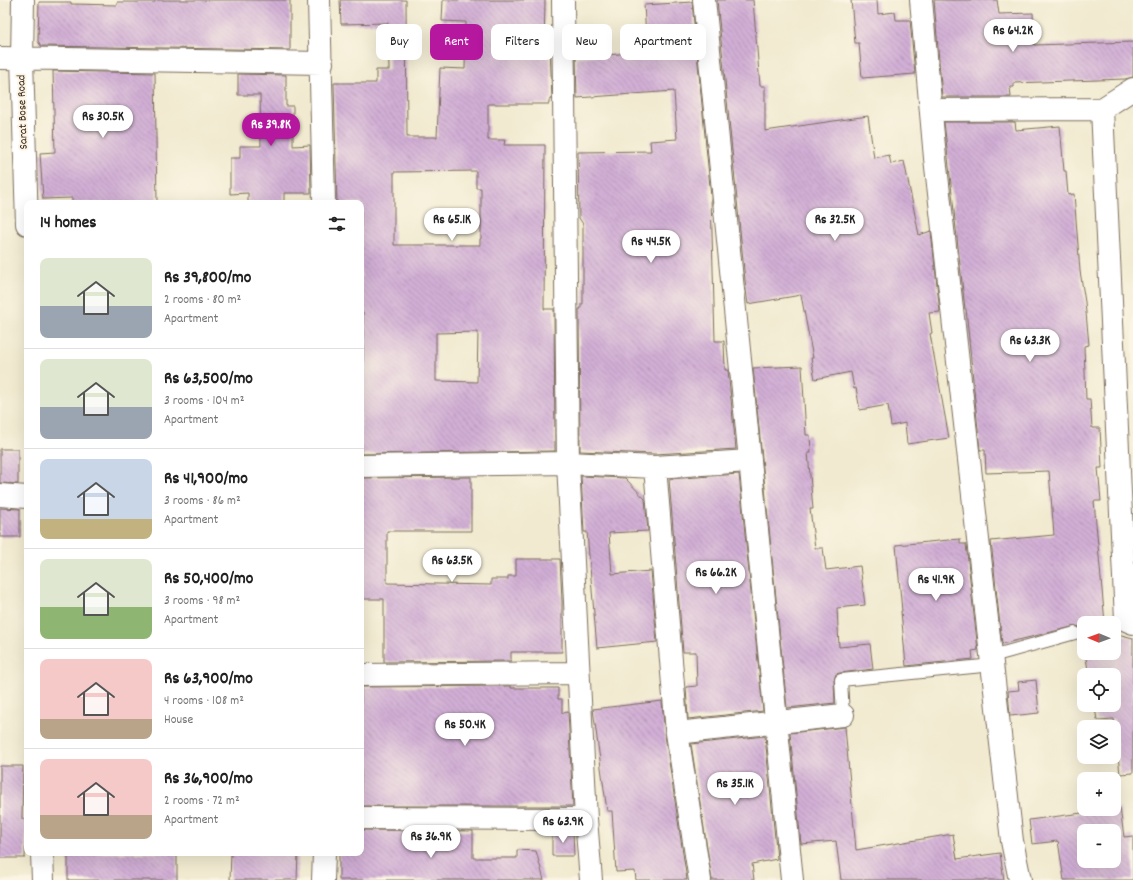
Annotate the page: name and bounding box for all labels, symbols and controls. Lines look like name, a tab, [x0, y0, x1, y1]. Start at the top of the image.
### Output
pin: Rs 64.2K	[972, 19, 1054, 53]
text: Rs 64.2K	[993, 22, 1033, 41]
chip: Buy	[376, 24, 422, 60]
chip: Rent	[430, 24, 483, 60]
chip: Filters	[491, 24, 554, 60]
chip: New	[562, 24, 612, 60]
chip: Apartment	[620, 24, 706, 60]
street label: Sarat Bose Road	[13, 74, 33, 150]
pin: Rs 30.5K	[62, 105, 144, 139]
text: Rs 30.5K	[82, 108, 124, 127]
pin: Rs 39.8K	[230, 113, 312, 147]
text: Rs 39.8K	[251, 116, 291, 135]
pin: Rs 65.1K	[411, 208, 493, 242]
pin: Rs 32.5K	[794, 208, 876, 242]
text: Rs 65.1K	[433, 211, 471, 230]
text: Rs 32.5K	[815, 211, 855, 230]
text: 14 homes	[40, 212, 96, 236]
icon: filters	[326, 213, 348, 235]
pin: Rs 44.5K	[610, 230, 692, 264]
text: Rs 44.5K	[631, 233, 671, 252]
text: Rs 39,800/mo	[164, 267, 251, 291]
icon: home	[72, 274, 120, 322]
text: 2 rooms · 80 m²	[164, 291, 241, 310]
text: Apartment	[164, 310, 218, 329]
pin: Rs 63.3K	[989, 329, 1071, 363]
text: Rs 63.3K	[1010, 332, 1050, 351]
text: Rs 63,500/mo	[164, 368, 253, 392]
icon: home	[72, 375, 120, 423]
text: 3 rooms · 104 m²	[164, 392, 244, 411]
text: Apartment	[164, 411, 218, 430]
text: Rs 41,900/mo	[164, 468, 248, 492]
icon: home	[72, 475, 120, 523]
text: 3 rooms · 86 m²	[164, 492, 241, 511]
text: Apartment	[164, 511, 218, 530]
pin: Rs 63.5K	[411, 549, 493, 583]
text: Rs 63.5K	[431, 552, 473, 571]
pin: Rs 66.2K	[675, 561, 757, 595]
text: Rs 66.2K	[695, 564, 737, 583]
text: Rs 50,400/mo	[164, 568, 253, 592]
pin: Rs 41.9K	[895, 568, 977, 602]
text: Rs 41.9K	[917, 571, 955, 590]
icon: home	[72, 575, 120, 623]
text: 3 rooms · 98 m²	[164, 592, 240, 611]
text: Apartment	[164, 611, 218, 630]
north arrow	[1077, 616, 1121, 660]
map controls	[1077, 616, 1121, 868]
text: Rs 63,900/mo	[164, 668, 253, 692]
button: locate	[1077, 668, 1121, 712]
icon: home	[72, 675, 120, 723]
text: 4 rooms · 108 m²	[164, 692, 244, 711]
text: House	[164, 711, 193, 730]
pin: Rs 50.4K	[424, 713, 506, 747]
text: Rs 50.4K	[444, 716, 486, 735]
button: layers	[1077, 720, 1121, 764]
text: Rs 36,900/mo	[164, 768, 253, 792]
pin: Rs 35.1K	[694, 772, 776, 806]
button: +	[1077, 772, 1121, 816]
icon: home	[72, 775, 120, 823]
text: Rs 35.1K	[716, 775, 754, 794]
text: 2 rooms · 72 m²	[164, 792, 240, 811]
pin: Rs 63.9K	[522, 810, 604, 844]
text: Apartment	[164, 811, 218, 830]
text: Rs 63.9K	[542, 813, 584, 832]
button: −	[1077, 824, 1121, 868]
pin: Rs 36.9K	[390, 825, 472, 859]
text: Rs 36.9K	[410, 828, 452, 847]

